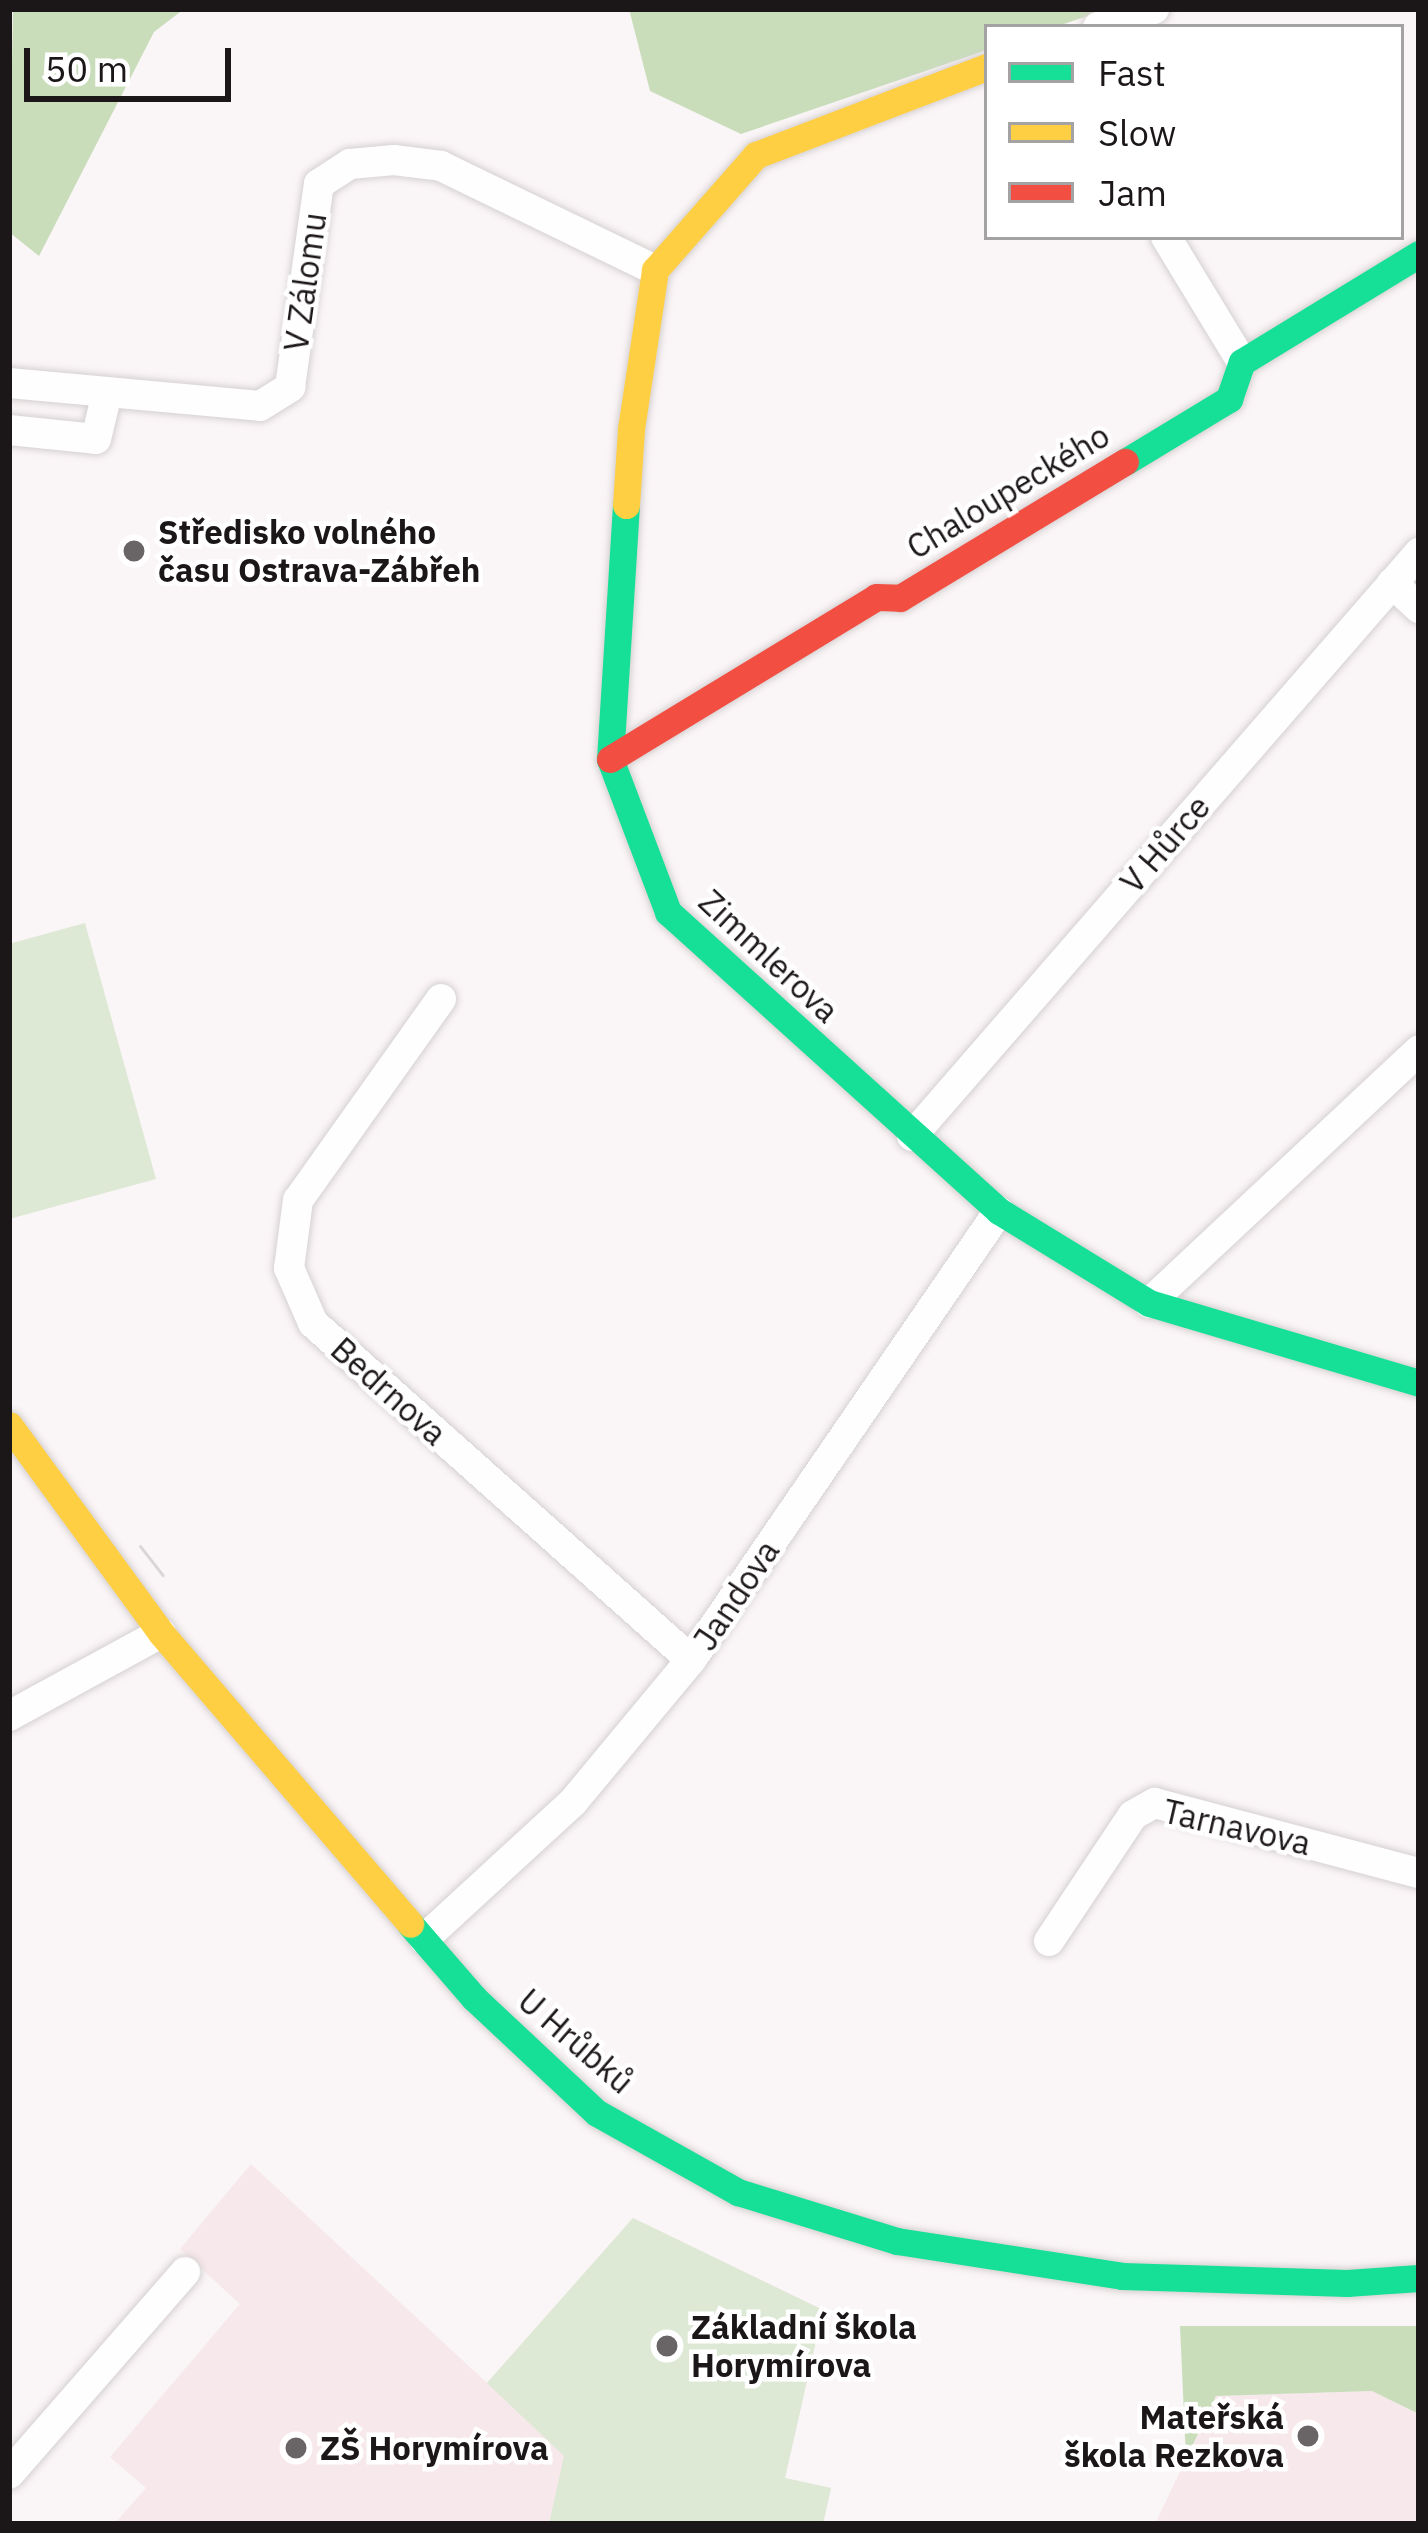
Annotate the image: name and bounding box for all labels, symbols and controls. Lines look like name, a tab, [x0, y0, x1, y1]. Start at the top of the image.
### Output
scale bar	[30, 24, 237, 98]
legend	[984, 24, 1404, 240]
text: 50 m	[45, 45, 128, 92]
text: Fast	[1098, 49, 1166, 96]
text: Slow	[1098, 109, 1176, 156]
text: Jam	[1098, 169, 1167, 216]
street label: V Zálomu	[276, 210, 334, 354]
street label: Chaloupeckého	[900, 415, 1116, 567]
place label: Středisko volného času Ostrava-Zábřeh	[158, 512, 480, 590]
marker: Středisko volného času Ostrava-Zábřeh	[121, 538, 147, 564]
street label: V Hůrce	[1112, 787, 1218, 901]
street label: Zimmlerova	[691, 882, 847, 1030]
street label: Bedrnova	[323, 1329, 455, 1453]
street label: Jandova	[685, 1532, 787, 1658]
street label: Tarnavova	[1159, 1791, 1315, 1863]
street label: U Hrůbků	[510, 1980, 642, 2102]
place label: Základní škola Horymírova	[691, 2307, 917, 2385]
marker: Základní škola Horymírova	[654, 2333, 680, 2359]
place label: Mateřská škola Rezkova	[1064, 2397, 1284, 2475]
marker: Mateřská škola Rezkova	[1295, 2423, 1321, 2449]
place label: ZŠ Horymírova	[320, 2428, 549, 2468]
marker: ZŠ Horymírova	[283, 2435, 309, 2461]

